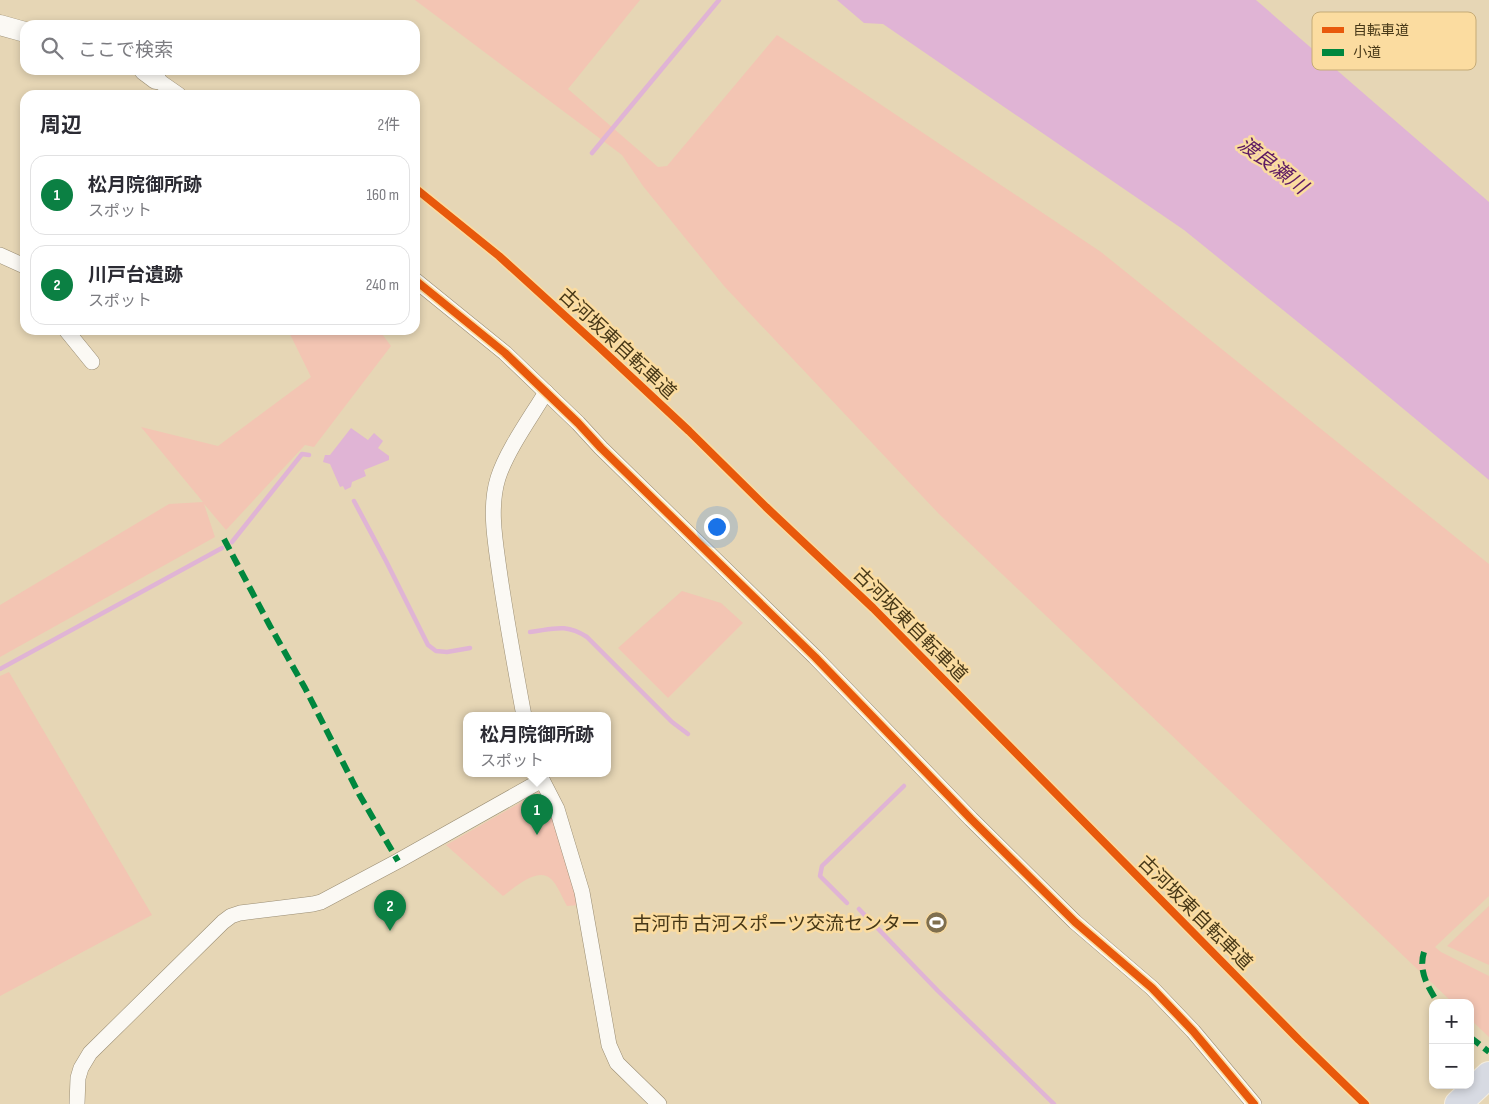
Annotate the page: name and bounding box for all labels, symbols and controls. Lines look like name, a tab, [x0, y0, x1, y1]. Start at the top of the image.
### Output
legend	[1312, 12, 1476, 70]
search box	[20, 20, 420, 75]
text: 自転車道	[1353, 22, 1409, 39]
icon: search	[38, 34, 66, 62]
text: ここで検索	[78, 39, 173, 62]
text: 小道	[1353, 44, 1381, 61]
text: 周辺	[40, 113, 82, 138]
text: 2件	[377, 116, 400, 135]
water label: 渡良瀬川	[1233, 132, 1313, 201]
text: 松月院御所跡	[88, 174, 202, 197]
text: 1	[54, 186, 60, 205]
text: 160 m	[366, 186, 399, 205]
text: スポット	[88, 202, 152, 221]
text: 川戸台遺跡	[88, 264, 183, 287]
text: 2	[53, 276, 61, 295]
text: 240 m	[366, 276, 399, 295]
street label: 古河坂東自転車道	[554, 284, 680, 404]
text: スポット	[88, 292, 152, 311]
your location	[704, 514, 730, 540]
street label: 古河坂東自転車道	[848, 563, 972, 687]
popup	[463, 712, 611, 777]
text: 松月院御所跡	[480, 724, 594, 747]
text: スポット	[480, 752, 544, 771]
pin: 1	[521, 794, 553, 835]
street label: 古河坂東自転車道	[1133, 851, 1257, 975]
pin: 2	[374, 890, 406, 931]
sports icon: 古河市 古河スポーツ交流センター	[924, 911, 948, 935]
place label: 古河市 古河スポーツ交流センター	[632, 913, 920, 936]
map controls	[1429, 999, 1474, 1089]
button: +	[1429, 999, 1474, 1044]
button: −	[1429, 1044, 1474, 1089]

